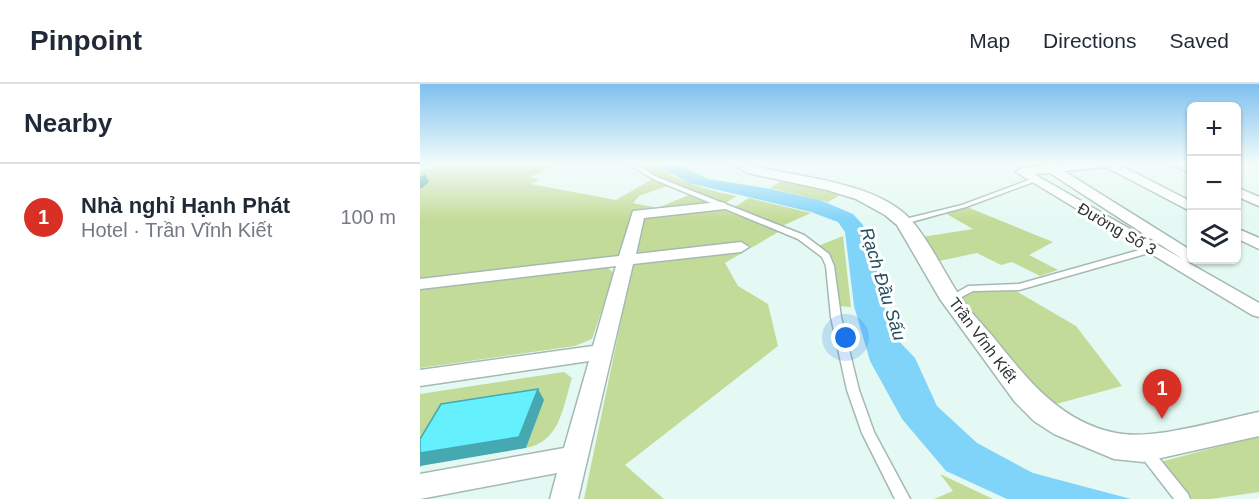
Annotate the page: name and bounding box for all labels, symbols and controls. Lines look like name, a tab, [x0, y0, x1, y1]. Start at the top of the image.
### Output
text: Pinpoint	[30, 25, 142, 56]
text: Map	[969, 29, 1010, 52]
text: Directions	[1043, 29, 1136, 52]
text: Saved	[1169, 29, 1229, 52]
map controls	[1187, 102, 1241, 264]
button: +	[1187, 102, 1241, 156]
text: Nearby	[24, 108, 112, 138]
button: −	[1187, 156, 1241, 210]
text: Nhà nghỉ Hạnh Phát	[81, 193, 290, 218]
street label: Đường Số 3	[1075, 200, 1159, 258]
text: 1	[38, 206, 49, 228]
text: 100 m	[340, 206, 396, 228]
button: layers	[1187, 210, 1241, 264]
text: Hotel · Trần Vĩnh Kiết	[81, 219, 272, 241]
water label: Rạch Đầu Sấu	[856, 225, 910, 343]
street label: Trần Vĩnh Kiết	[946, 294, 1021, 386]
your location	[831, 323, 860, 352]
pin: 1	[1142, 370, 1182, 419]

